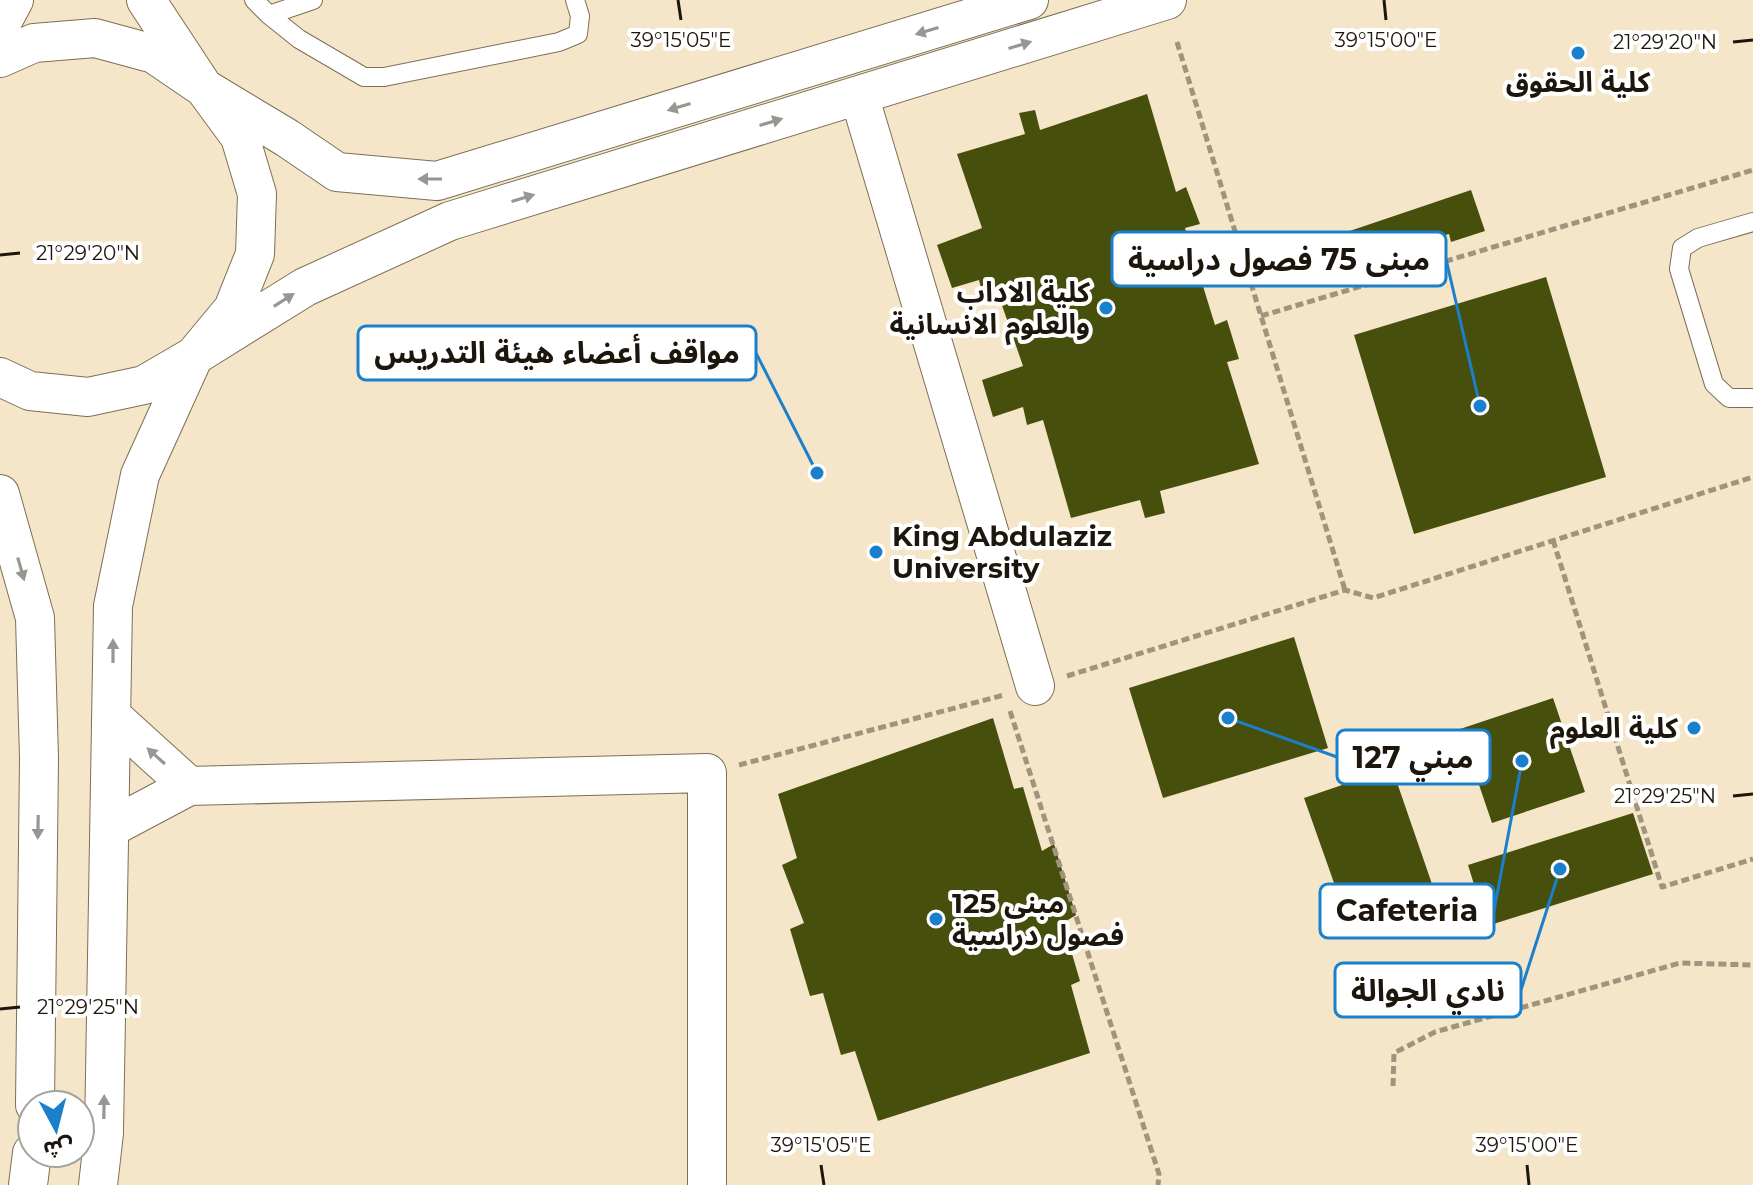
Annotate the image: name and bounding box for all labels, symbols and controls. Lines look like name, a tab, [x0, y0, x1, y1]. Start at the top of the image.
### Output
one-way arrow	[915, 25, 939, 38]
text: 39°15'05"E	[631, 28, 731, 52]
text: 39°15'00"E	[1335, 28, 1437, 52]
text: 21°29'20"N	[1613, 30, 1717, 54]
one-way arrow	[1008, 38, 1032, 51]
marker: كلية الحقوق	[1569, 44, 1587, 62]
place label: كلية الحقوق	[1506, 65, 1650, 99]
one-way arrow	[667, 101, 691, 114]
one-way arrow	[759, 115, 783, 128]
one-way arrow	[417, 173, 442, 185]
one-way arrow	[511, 191, 535, 204]
callout: مبنى 75 فصول دراسية	[1112, 232, 1446, 286]
text: 21°29'20"N	[36, 241, 140, 265]
text: مبنى 75 فصول دراسية	[1128, 241, 1430, 278]
place label: كلية الاداب والعلوم الانسانية	[890, 275, 1090, 346]
one-way arrow	[273, 293, 295, 307]
marker: كلية الاداب والعلوم الانسانية	[1097, 299, 1115, 317]
callout: مواقف أعضاء هيئة التدريس	[358, 326, 756, 380]
text: مواقف أعضاء هيئة التدريس	[374, 333, 740, 371]
place label: King Abdulaziz University	[892, 519, 1112, 585]
marker: King Abdulaziz University	[867, 543, 885, 561]
one-way arrow	[15, 557, 28, 581]
one-way arrow	[107, 638, 119, 663]
place label: كلية العلوم	[1550, 711, 1678, 750]
marker: كلية العلوم	[1685, 719, 1703, 737]
callout: مبني 127	[1337, 730, 1490, 784]
text: مبني 127	[1352, 739, 1474, 782]
one-way arrow	[147, 748, 166, 766]
text: 21°29'25"N	[1614, 784, 1716, 808]
one-way arrow	[32, 815, 45, 840]
callout: Cafeteria	[1320, 884, 1494, 938]
place label: مبنى 125 فصول دراسية	[952, 886, 1124, 952]
text: Cafeteria	[1336, 892, 1478, 929]
marker: مبنى 125 فصول دراسية	[927, 910, 945, 928]
callout: نادي الجوالة	[1335, 963, 1521, 1017]
text: نادي الجوالة	[1351, 972, 1505, 1015]
text: 21°29'25"N	[37, 995, 139, 1019]
north arrow	[16, 1089, 96, 1169]
one-way arrow	[98, 1094, 111, 1119]
text: ش	[42, 1133, 75, 1164]
text: 39°15'05"E	[771, 1133, 871, 1157]
text: 39°15'00"E	[1476, 1133, 1578, 1157]

